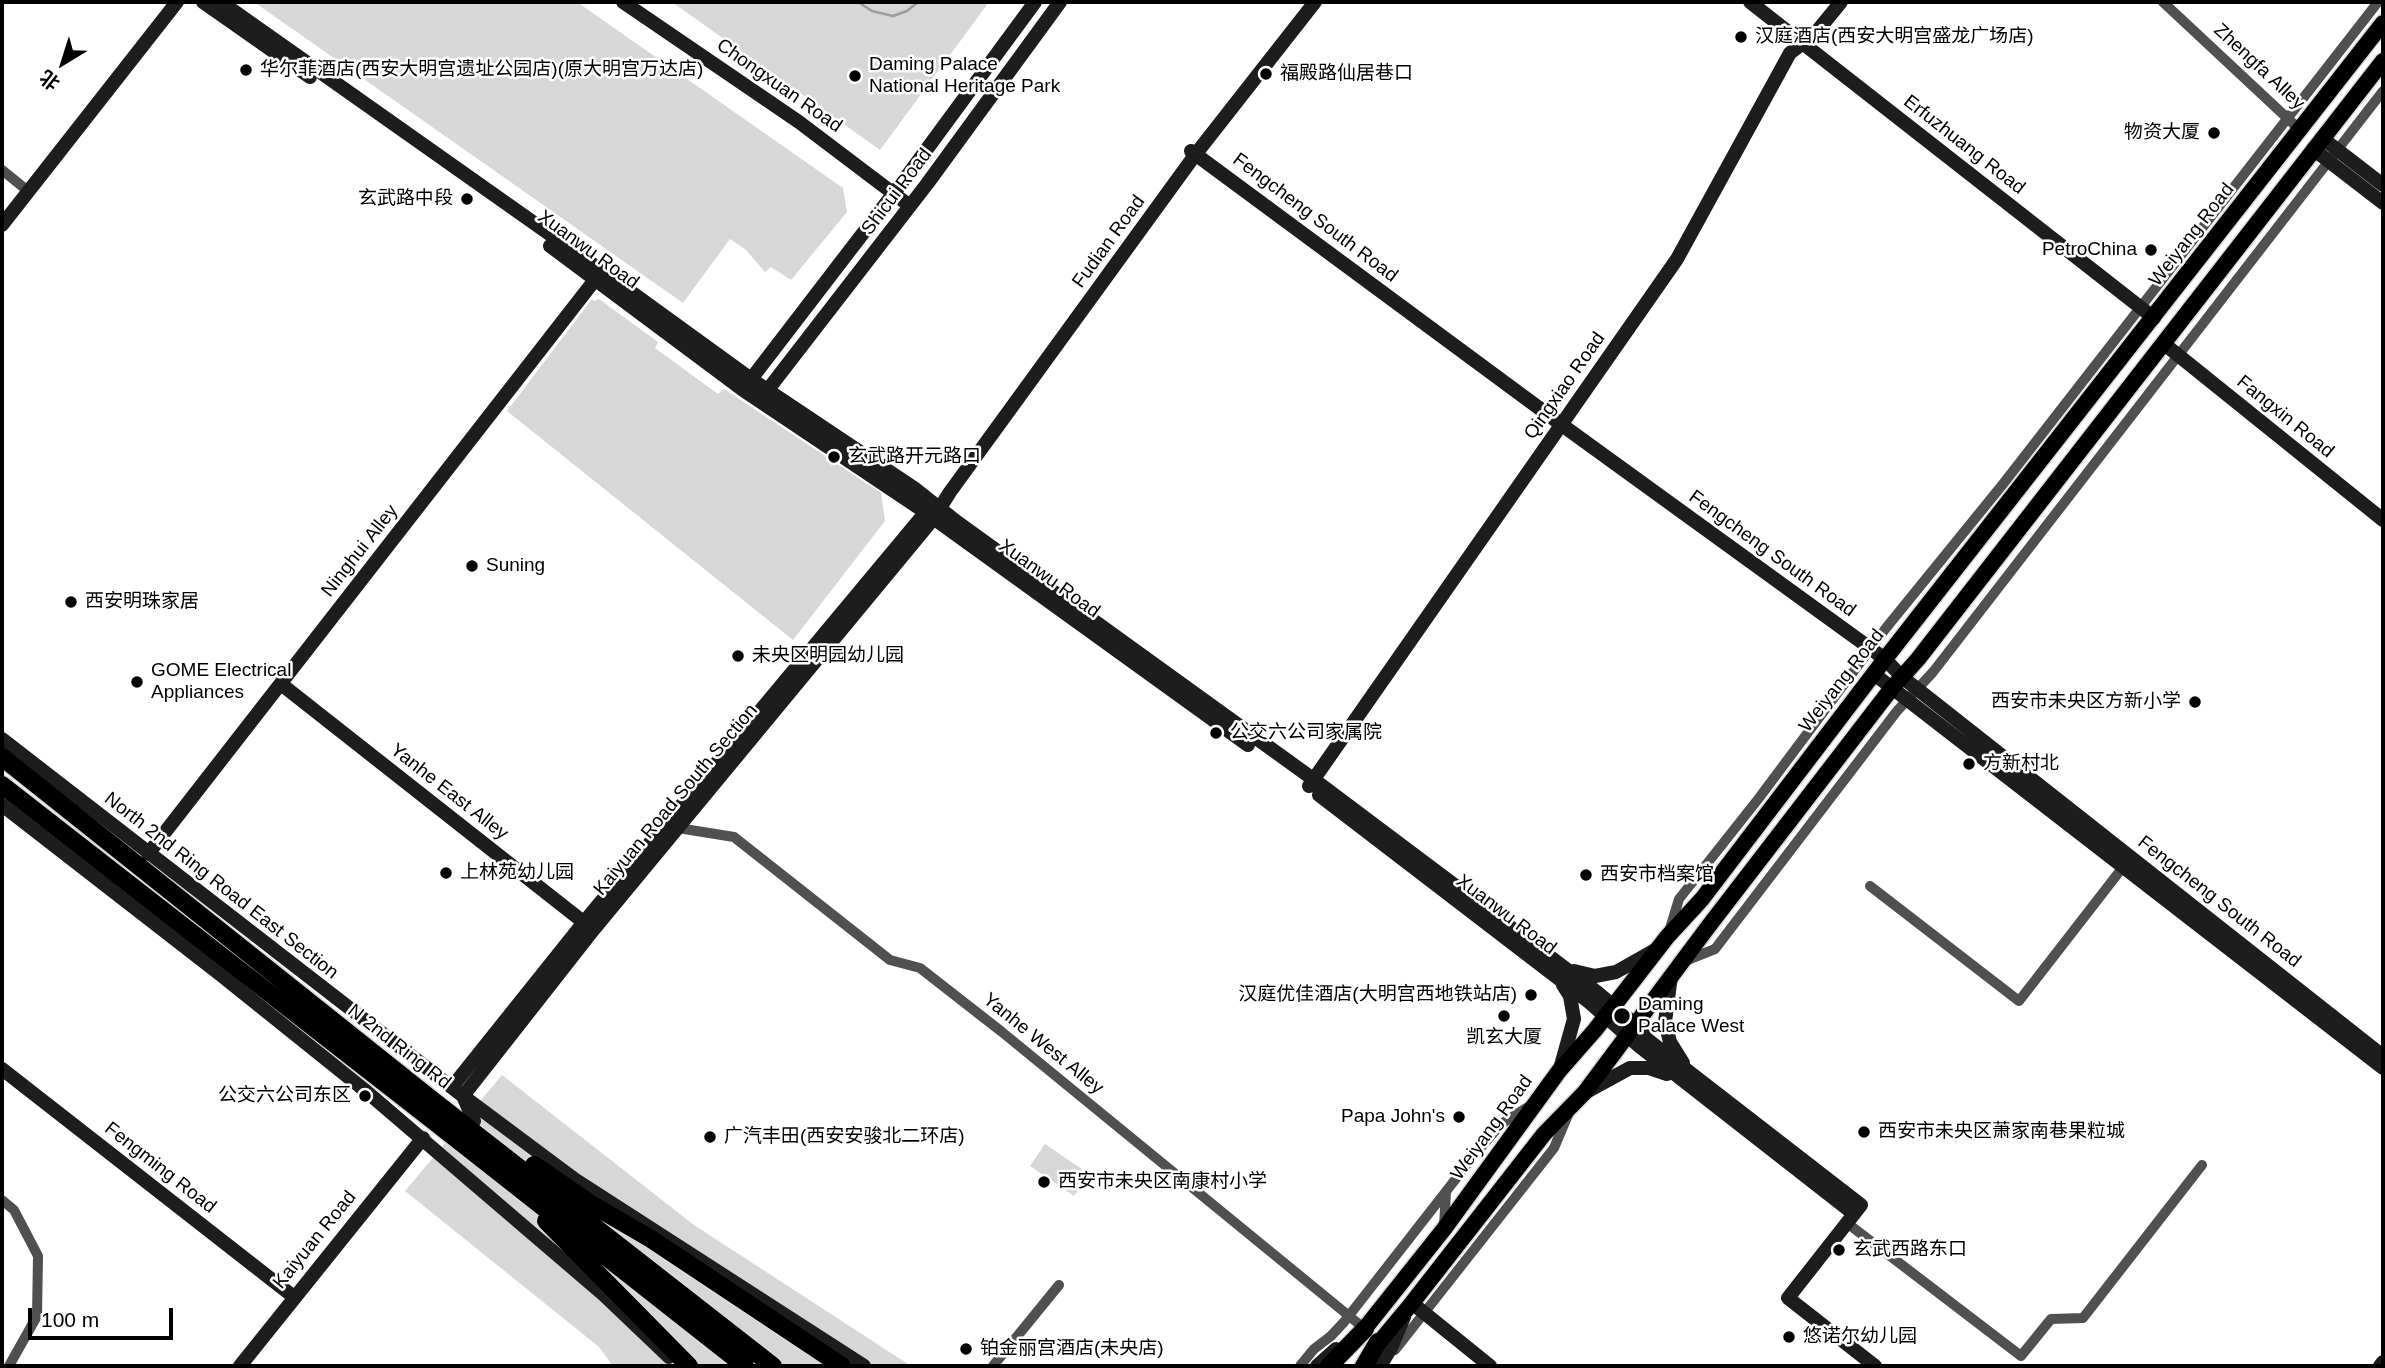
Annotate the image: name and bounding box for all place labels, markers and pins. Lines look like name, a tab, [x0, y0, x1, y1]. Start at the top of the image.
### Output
place label: 汉庭酒店(西安大明宫盛龙广场店)	[1755, 26, 2034, 48]
marker: 汉庭酒店(西安大明宫盛龙广场店)	[1733, 29, 1749, 45]
place label: Daming Palace National Heritage Park	[869, 54, 1060, 98]
place label: 华尔菲酒店(西安大明宫遗址公园店)(原大明宫万达店)	[260, 59, 703, 81]
marker: 华尔菲酒店(西安大明宫遗址公园店)(原大明宫万达店)	[238, 62, 254, 78]
place label: 福殿路仙居巷口	[1280, 63, 1413, 85]
marker: 福殿路仙居巷口	[1258, 66, 1274, 82]
marker: Daming Palace National Heritage Park	[847, 68, 863, 84]
place label: 物资大厦	[2124, 122, 2200, 144]
marker: 物资大厦	[2206, 125, 2222, 141]
place label: 玄武路中段	[358, 188, 453, 210]
marker: 玄武路中段	[459, 191, 475, 207]
place label: PetroChina	[2042, 239, 2137, 261]
marker: PetroChina	[2143, 242, 2159, 258]
place label: 玄武路开元路口	[848, 446, 981, 468]
marker: 玄武路开元路口	[826, 449, 842, 465]
place label: Suning	[486, 555, 545, 577]
marker: Suning	[464, 558, 480, 574]
place label: 西安明珠家居	[85, 591, 199, 613]
marker: 西安明珠家居	[63, 594, 79, 610]
place label: 未央区明园幼儿园	[752, 645, 904, 667]
marker: 未央区明园幼儿园	[730, 648, 746, 664]
place label: GOME Electrical Appliances	[151, 660, 291, 704]
marker: GOME Electrical Appliances	[129, 674, 145, 690]
place label: 西安市未央区方新小学	[1991, 691, 2181, 713]
marker: 西安市未央区方新小学	[2187, 694, 2203, 710]
place label: 公交六公司家属院	[1230, 722, 1382, 744]
marker: 公交六公司家属院	[1208, 725, 1224, 741]
place label: 方新村北	[1983, 753, 2059, 775]
marker: 方新村北	[1961, 756, 1977, 772]
place label: 上林苑幼儿园	[460, 862, 574, 884]
place label: 西安市档案馆	[1600, 864, 1714, 886]
marker: 上林苑幼儿园	[438, 865, 454, 881]
marker: 西安市档案馆	[1578, 867, 1594, 883]
place label: 汉庭优佳酒店(大明宫西地铁站店)	[1238, 984, 1517, 1006]
marker: 汉庭优佳酒店(大明宫西地铁站店)	[1523, 987, 1539, 1003]
place label: Daming Palace West	[1638, 994, 1744, 1038]
marker: Daming Palace West	[1612, 1006, 1632, 1026]
marker: 凯玄大厦	[1496, 1008, 1512, 1024]
place label: 凯玄大厦	[1466, 1027, 1542, 1049]
place label: 公交六公司东区	[218, 1085, 351, 1107]
marker: 公交六公司东区	[357, 1088, 373, 1104]
place label: Papa John's	[1341, 1106, 1445, 1128]
marker: Papa John's	[1451, 1109, 1467, 1125]
place label: 西安市未央区萧家南巷果粒城	[1878, 1121, 2125, 1143]
marker: 西安市未央区萧家南巷果粒城	[1856, 1124, 1872, 1140]
place label: 广汽丰田(西安安骏北二环店)	[724, 1126, 965, 1148]
marker: 广汽丰田(西安安骏北二环店)	[702, 1129, 718, 1145]
place label: 西安市未央区南康村小学	[1058, 1171, 1267, 1193]
marker: 西安市未央区南康村小学	[1036, 1174, 1052, 1190]
place label: 玄武西路东口	[1853, 1239, 1967, 1261]
marker: 玄武西路东口	[1831, 1242, 1847, 1258]
place label: 悠诺尔幼儿园	[1803, 1326, 1917, 1348]
marker: 悠诺尔幼儿园	[1781, 1329, 1797, 1345]
place label: 铂金丽宫酒店(未央店)	[980, 1338, 1164, 1360]
marker: 铂金丽宫酒店(未央店)	[958, 1341, 974, 1357]

